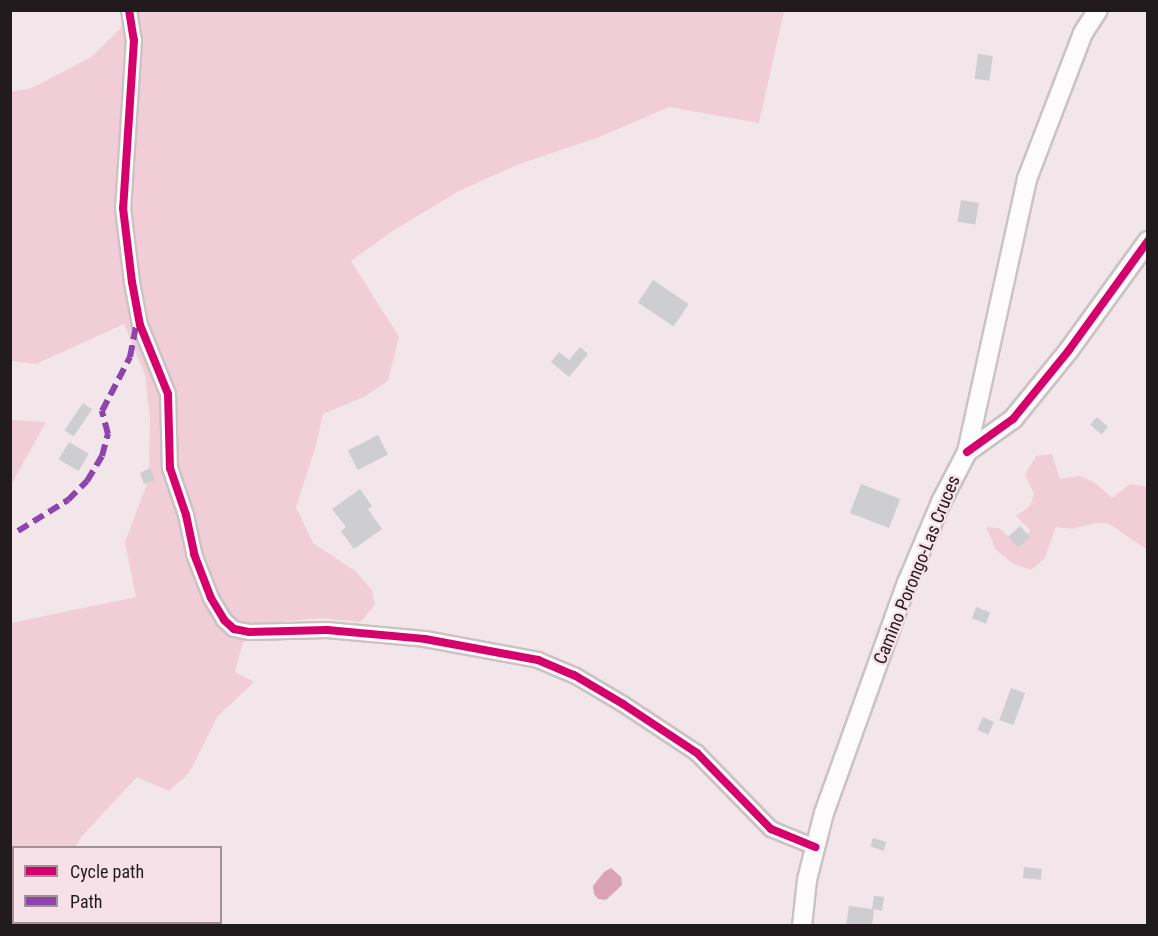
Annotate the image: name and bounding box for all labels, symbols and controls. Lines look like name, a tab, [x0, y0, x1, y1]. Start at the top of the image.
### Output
street label: Camino Porongo-Las Cruces	[869, 472, 965, 668]
legend	[12, 846, 222, 924]
text: Cycle path	[70, 861, 144, 882]
text: Path	[70, 891, 103, 912]

